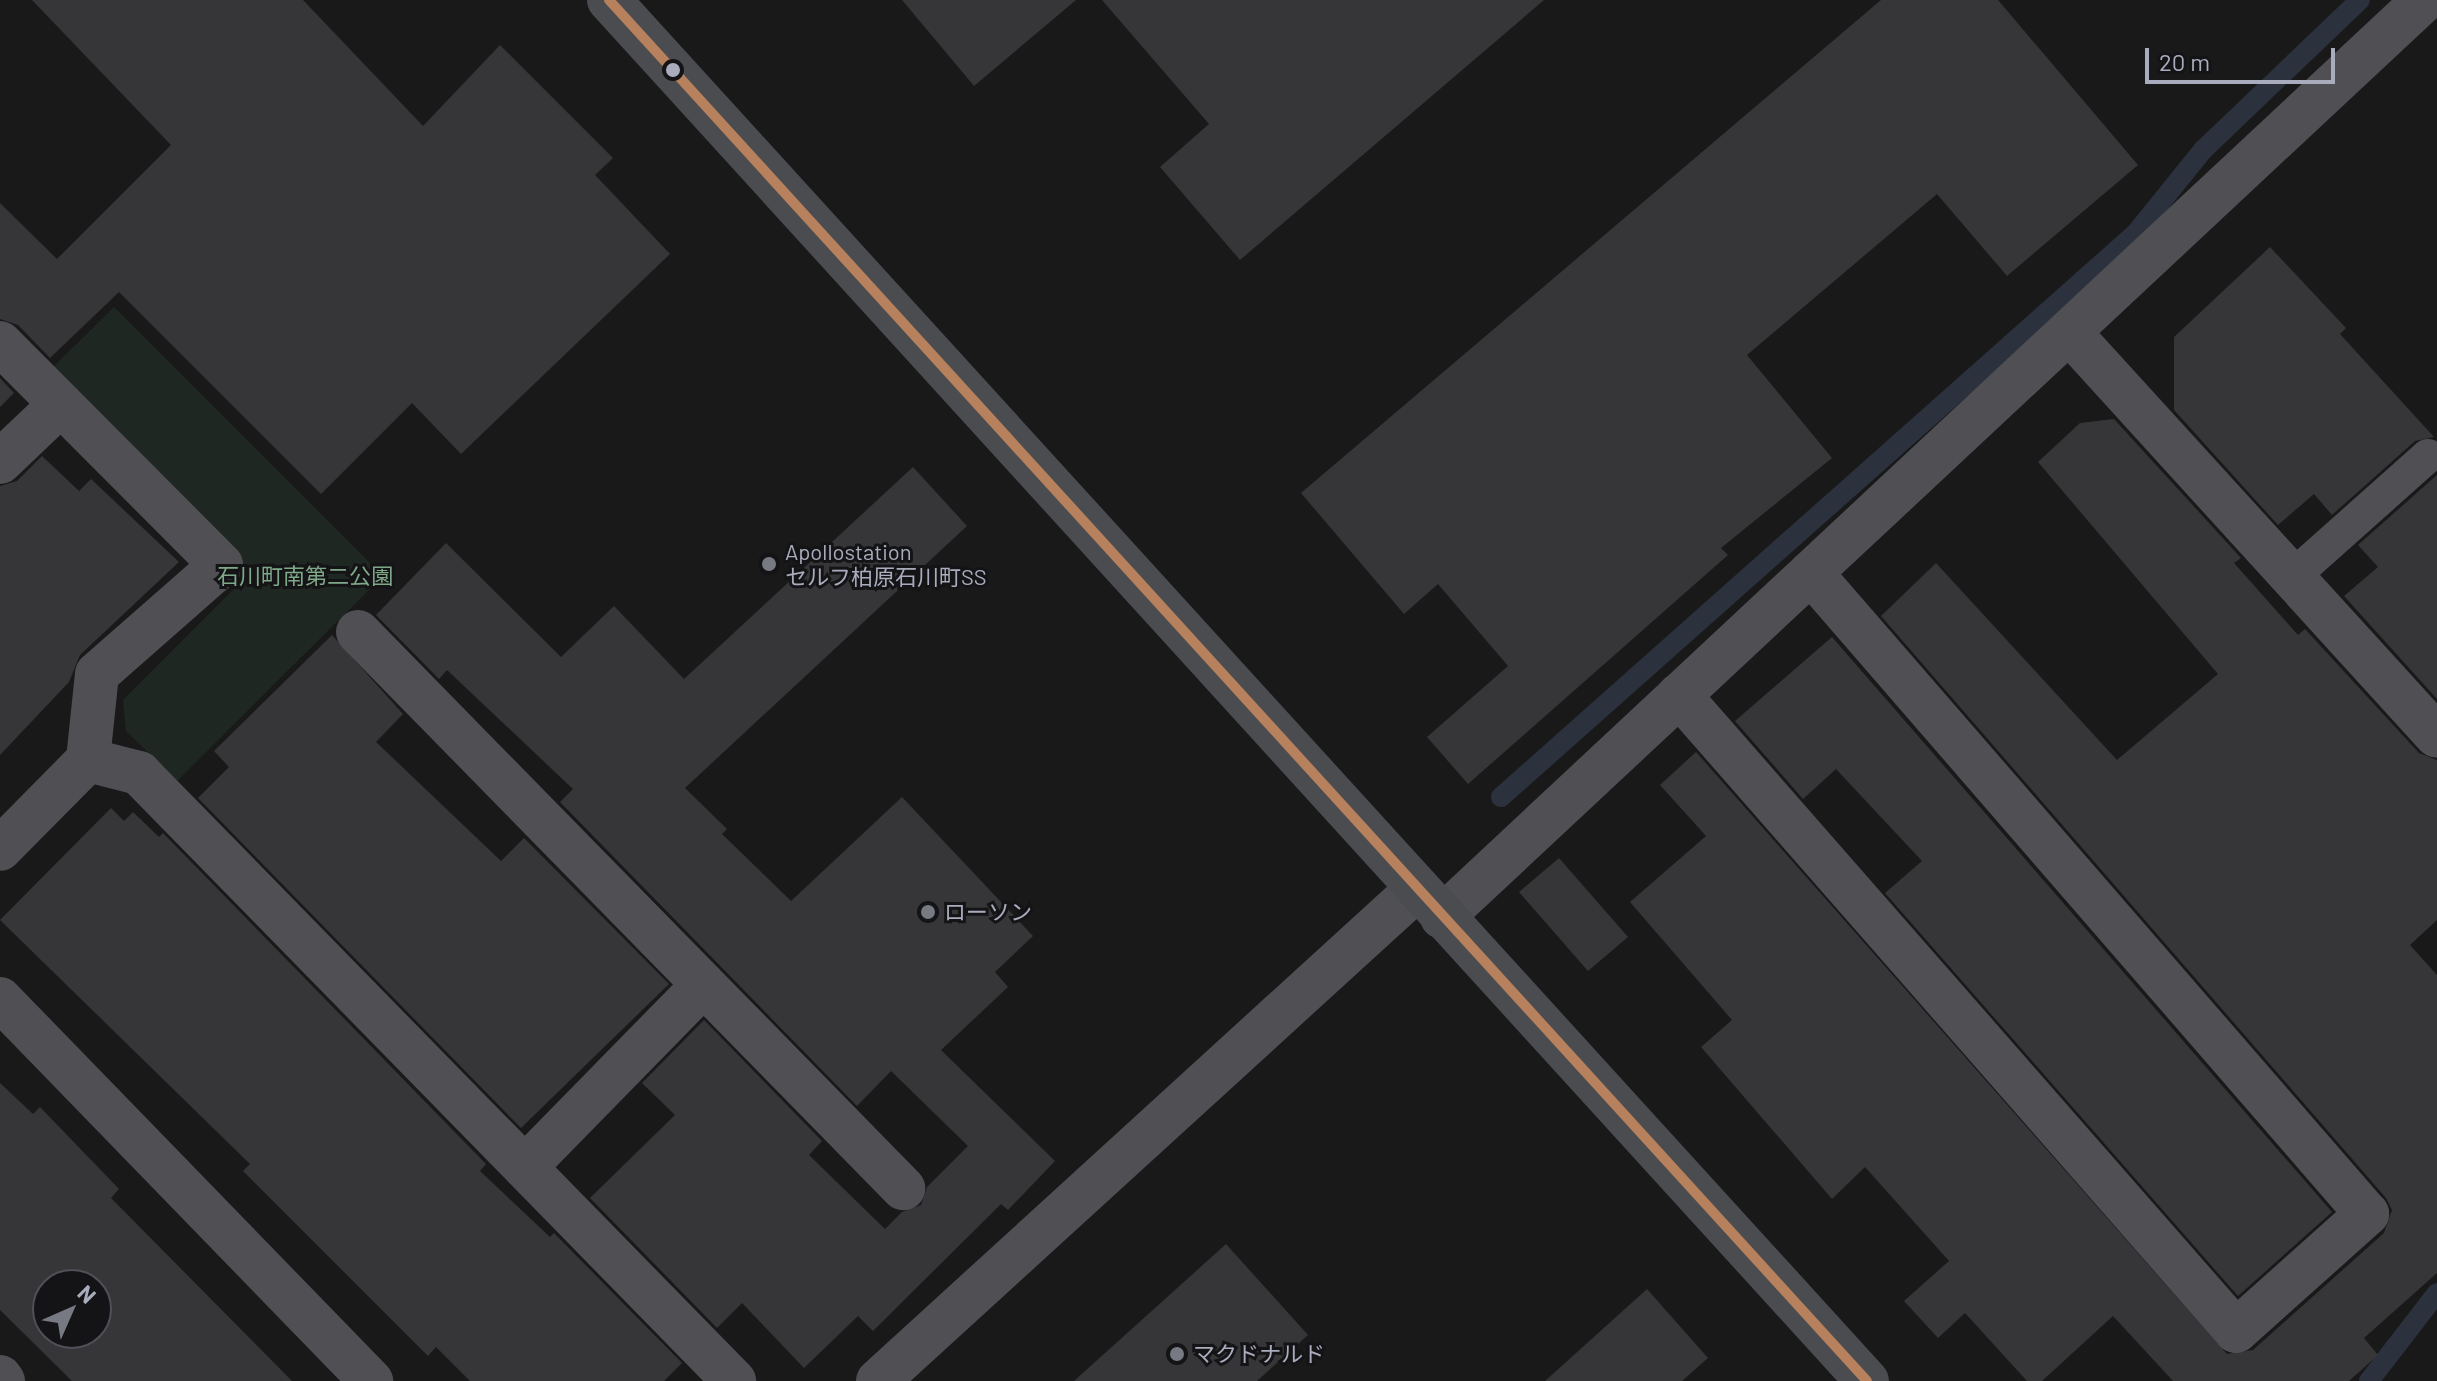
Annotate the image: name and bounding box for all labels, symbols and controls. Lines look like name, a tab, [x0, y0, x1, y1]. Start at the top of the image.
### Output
scale bar	[2149, 32, 2339, 82]
text: 20 m	[2159, 47, 2210, 76]
unlabelled marker	[665, 62, 681, 78]
place label: Apollostation セルフ柏原石川町SS	[785, 538, 987, 590]
marker: Apollostation セルフ柏原石川町SS	[760, 555, 778, 573]
park label: 石川町南第二公園	[217, 563, 393, 589]
place label: ローソン	[944, 899, 1032, 925]
marker: ローソン	[919, 903, 937, 921]
north arrow	[32, 1269, 112, 1349]
text: N	[73, 1279, 102, 1308]
place label: マクドナルド	[1193, 1341, 1325, 1367]
marker: マクドナルド	[1168, 1345, 1186, 1363]

